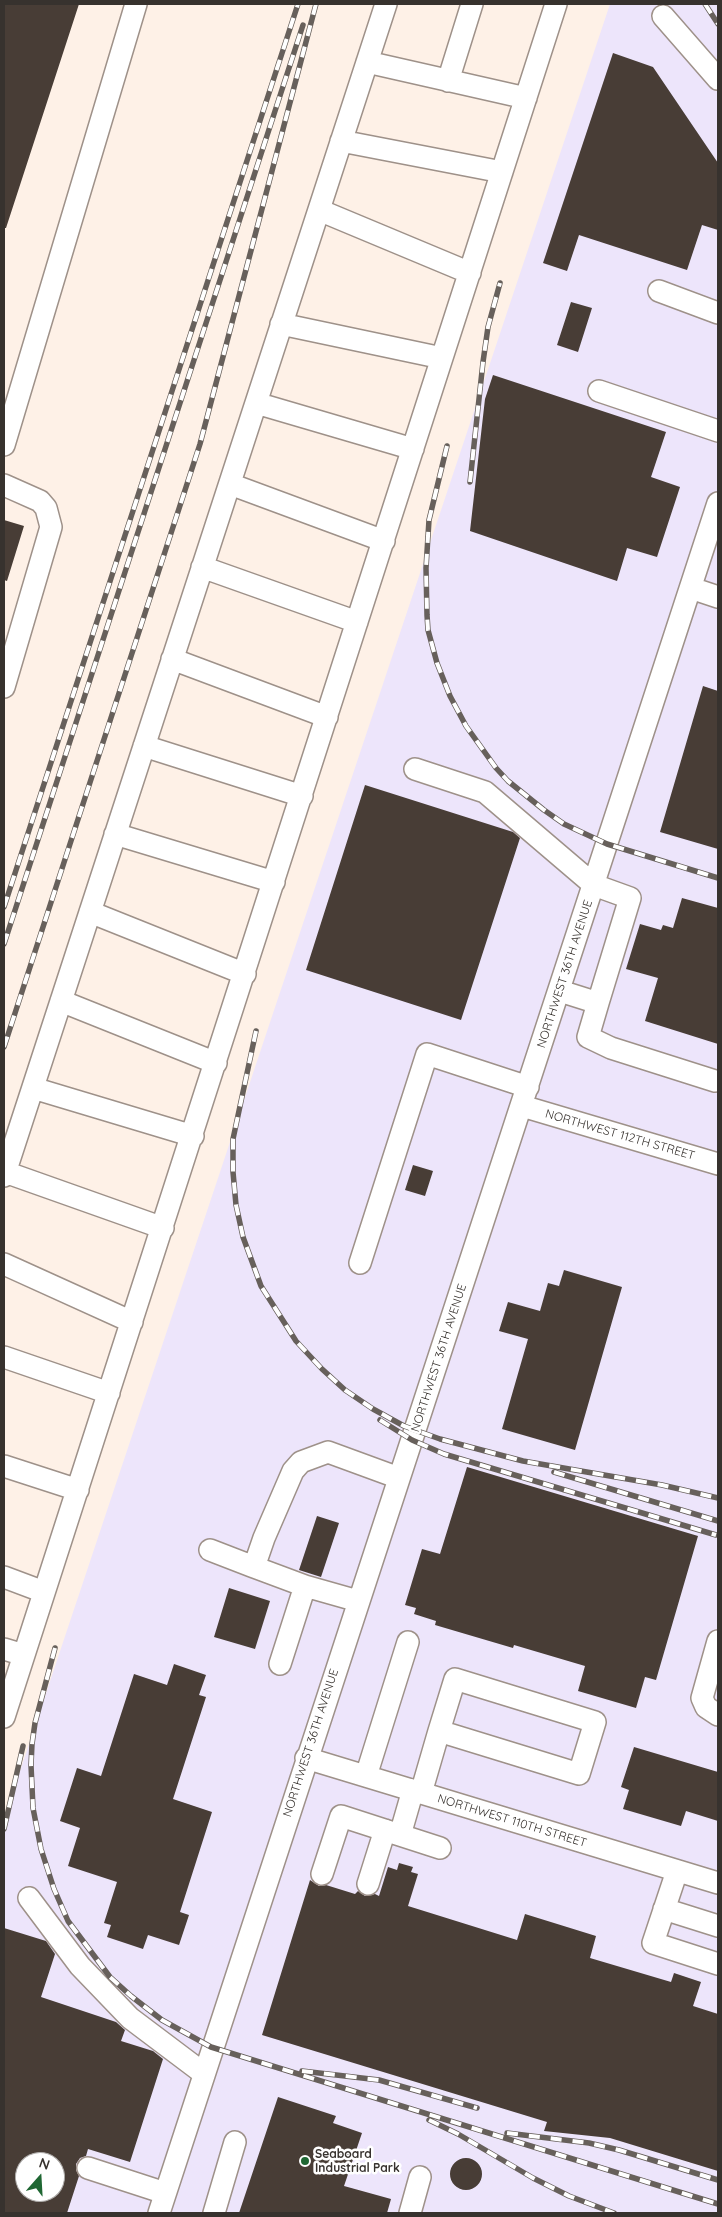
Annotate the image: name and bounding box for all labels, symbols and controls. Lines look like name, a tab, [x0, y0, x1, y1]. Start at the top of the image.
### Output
street label: NORTHWEST 36TH AVENUE	[534, 898, 596, 1050]
street label: NORTHWEST 112TH STREET	[544, 1107, 696, 1163]
street label: NORTHWEST 36TH AVENUE	[408, 1282, 470, 1434]
street label: NORTHWEST 36TH AVENUE	[280, 1667, 342, 1819]
street label: NORTHWEST 110TH STREET	[436, 1791, 588, 1851]
place label: Seaboard Industrial Park	[315, 2147, 400, 2175]
north arrow	[15, 2152, 65, 2202]
text: N	[37, 2154, 52, 2174]
marker: Seaboard Industrial Park	[299, 2155, 311, 2167]

